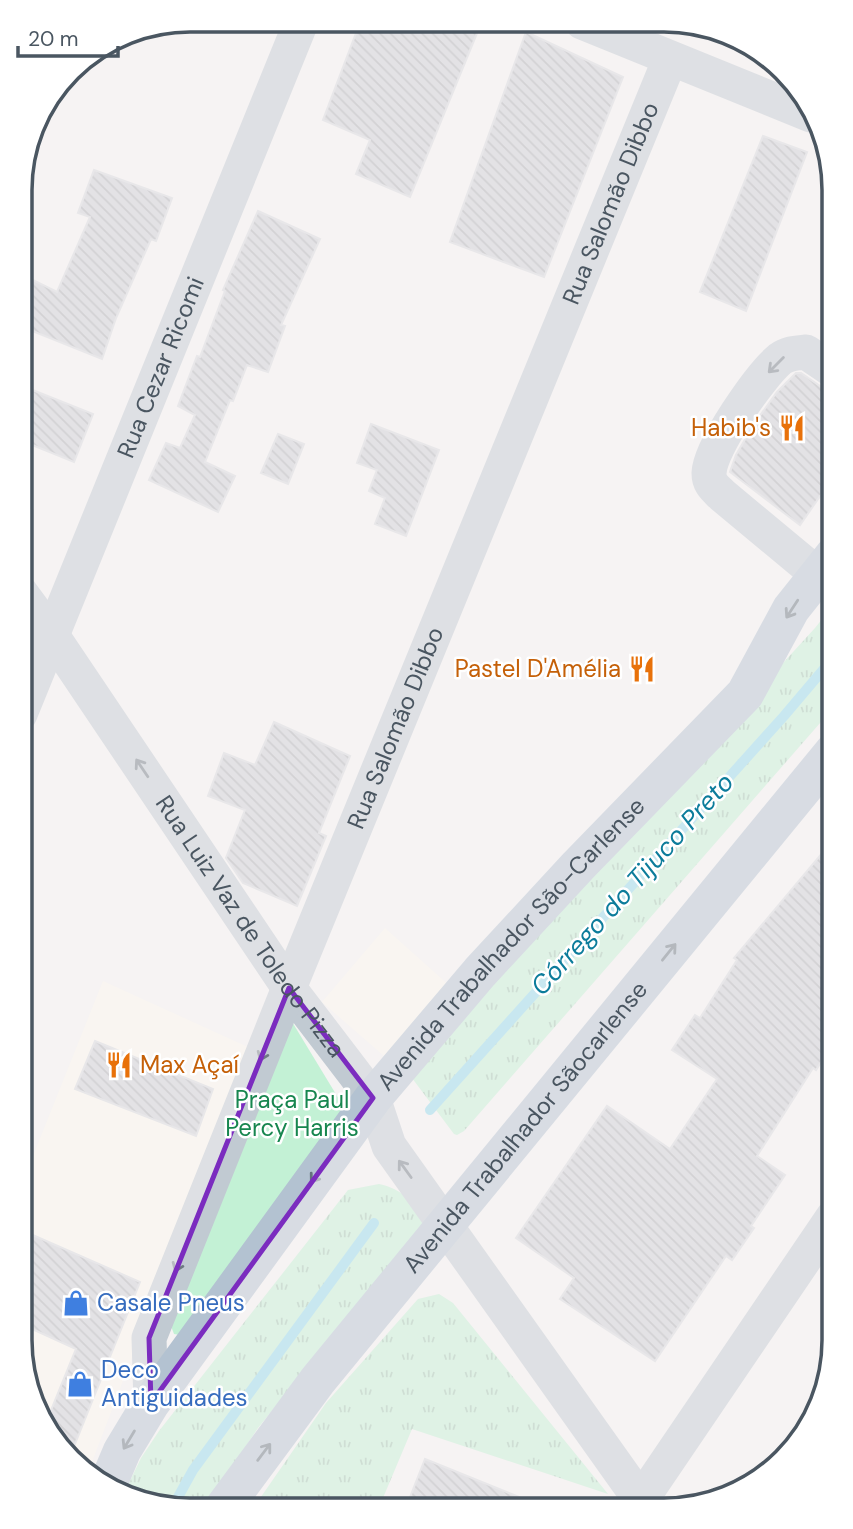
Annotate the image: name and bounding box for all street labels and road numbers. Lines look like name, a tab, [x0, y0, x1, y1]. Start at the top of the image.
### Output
street label: Rua Salomão Dibbo	[555, 98, 666, 309]
street label: Rua Cezar Ricomi	[110, 272, 211, 462]
street label: Rua Salomão Dibbo	[340, 622, 450, 833]
street label: Rua Luiz Vaz de Toledo Pizza	[149, 789, 352, 1063]
street label: Avenida Trabalhador São-Carlense	[370, 790, 651, 1097]
street label: Avenida Trabalhador Sãocarlense	[396, 974, 654, 1279]

